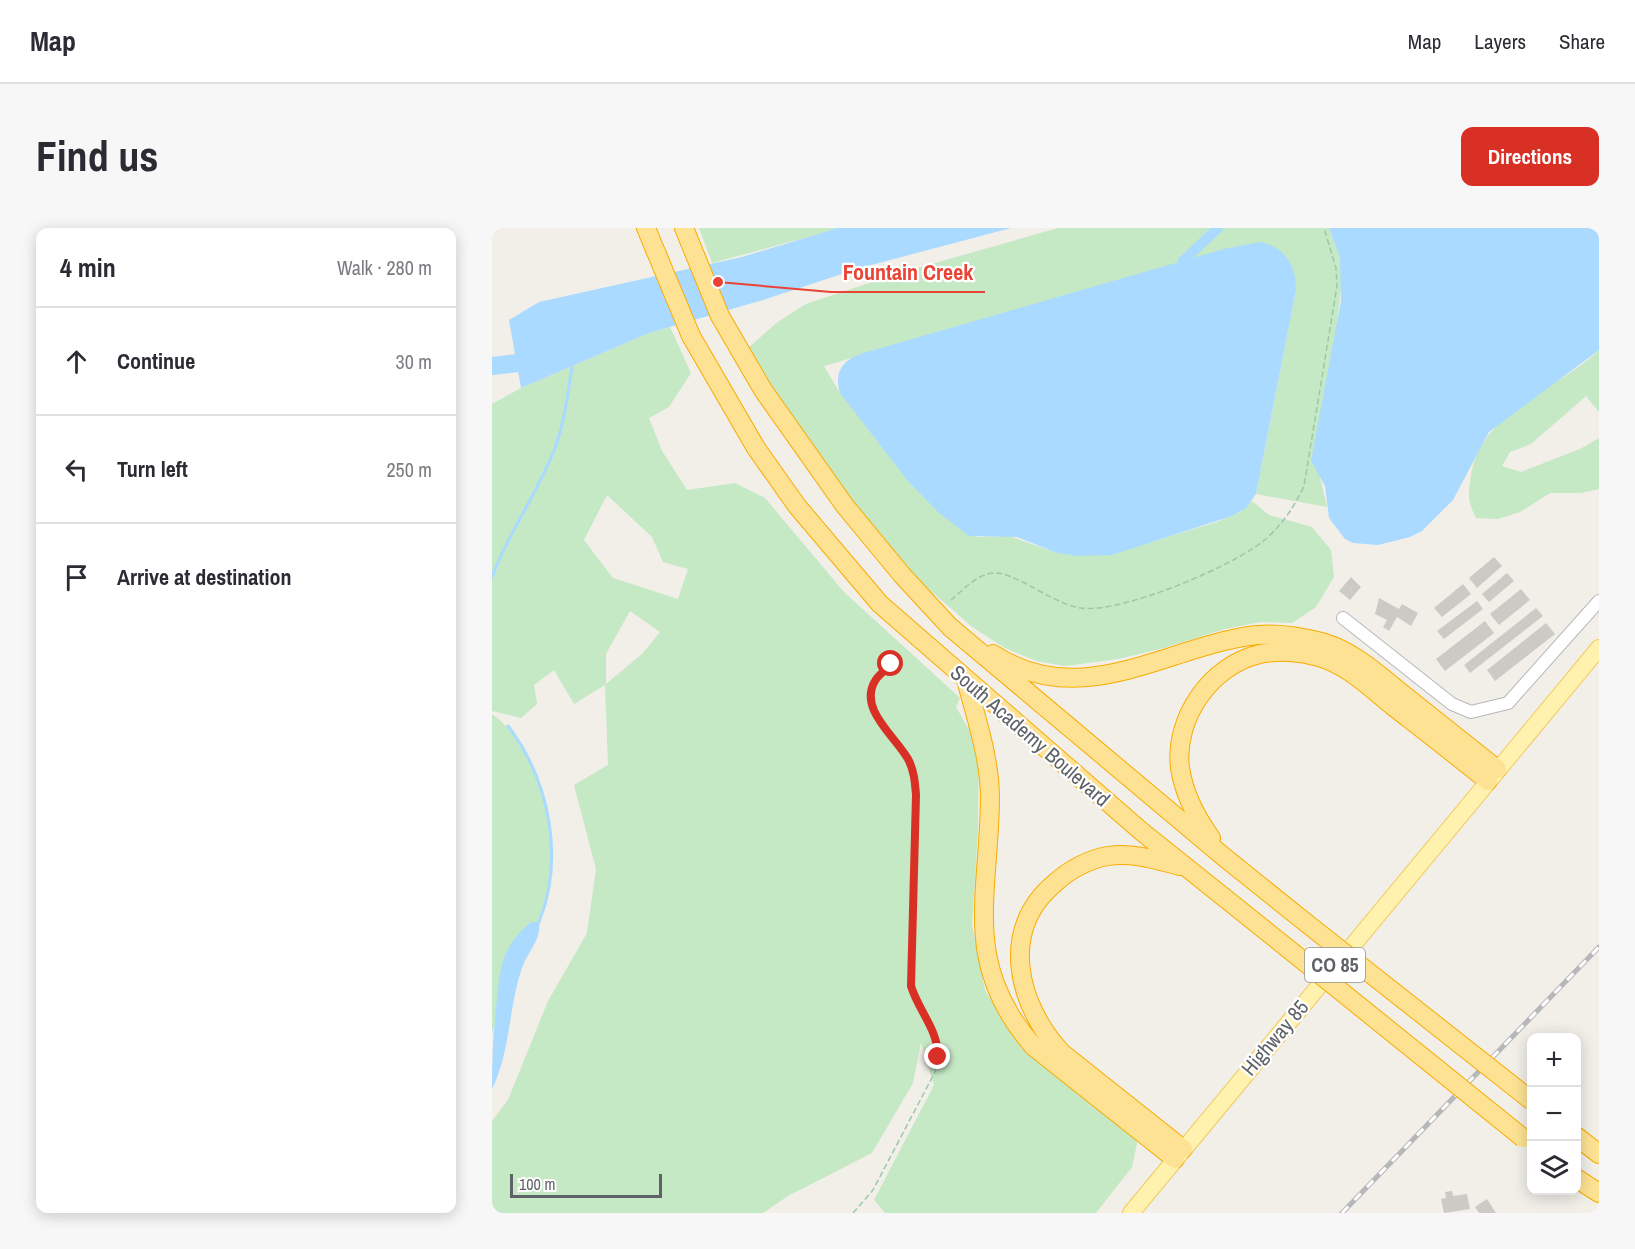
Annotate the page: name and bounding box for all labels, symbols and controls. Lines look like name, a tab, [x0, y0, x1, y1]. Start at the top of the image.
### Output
text: Map	[30, 22, 76, 60]
text: Map	[1408, 27, 1441, 56]
text: Layers	[1474, 27, 1526, 56]
text: Share	[1559, 27, 1605, 56]
button: Directions	[1461, 127, 1599, 186]
text: Find us	[36, 128, 158, 184]
text: 4 min	[60, 250, 116, 285]
callout: Fountain Creek	[831, 252, 985, 292]
text: Walk · 280 m	[337, 254, 432, 281]
text: Fountain Creek	[843, 257, 974, 287]
icon: ahead	[60, 345, 93, 378]
text: Continue	[117, 346, 195, 376]
text: 30 m	[396, 348, 432, 375]
icon: left	[60, 453, 93, 486]
text: Turn left	[117, 454, 188, 484]
text: 250 m	[386, 456, 432, 483]
icon: arrive	[60, 561, 93, 594]
text: Arrive at destination	[117, 562, 291, 592]
route start	[877, 650, 903, 676]
street label: South Academy Boulevard	[944, 658, 1116, 813]
road number: CO 85	[1305, 948, 1365, 982]
street label: Highway 85	[1234, 994, 1315, 1082]
map controls	[1527, 1033, 1581, 1195]
button: +	[1527, 1033, 1581, 1087]
route end	[924, 1043, 950, 1069]
button: −	[1527, 1087, 1581, 1141]
button: layers	[1527, 1141, 1581, 1195]
scale bar	[510, 1171, 662, 1198]
text: 100 m	[519, 1173, 555, 1195]

